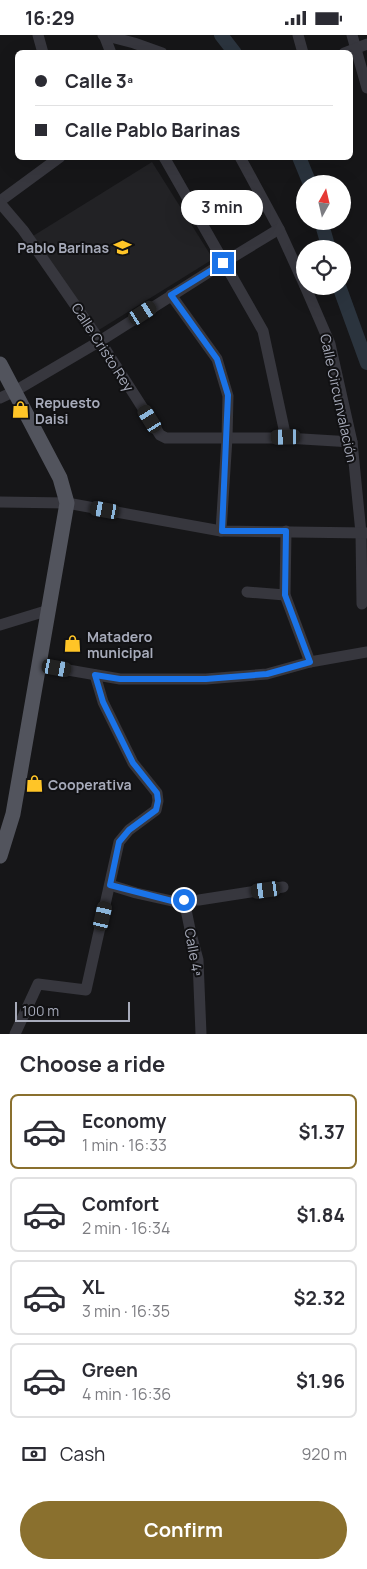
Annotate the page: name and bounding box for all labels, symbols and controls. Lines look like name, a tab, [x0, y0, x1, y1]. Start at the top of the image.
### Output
text: 16:29	[25, 5, 75, 31]
text: Calle 3ª	[65, 68, 133, 94]
text: Calle Pablo Barinas	[65, 117, 240, 143]
north arrow	[296, 175, 351, 230]
map controls	[296, 175, 351, 295]
callout: 3 min	[182, 191, 264, 225]
text: 3 min	[201, 196, 243, 218]
school or university icon: Pablo Barinas	[113, 237, 133, 257]
place label: Pablo Barinas	[17, 238, 109, 257]
button: locate	[296, 240, 351, 295]
route end	[212, 252, 234, 274]
street label: Calle Cristo Rey	[67, 299, 139, 395]
car	[126, 299, 159, 327]
street label: Calle Circunvalación	[316, 332, 362, 464]
place label: Repuesto Daisi	[35, 393, 101, 428]
shop icon: Repuesto Daisi	[11, 400, 31, 420]
car	[135, 402, 164, 436]
car	[270, 429, 301, 445]
car	[88, 500, 121, 520]
place label: Matadero municipal	[87, 627, 153, 662]
shop icon: Matadero municipal	[63, 634, 83, 654]
car	[40, 658, 73, 678]
shop icon: Cooperativa	[24, 774, 44, 794]
place label: Cooperativa	[48, 775, 132, 794]
car	[250, 880, 281, 900]
route start	[173, 889, 195, 911]
car	[92, 900, 113, 932]
street label: Calle 4ª	[180, 927, 208, 977]
scale bar	[15, 999, 130, 1022]
text: 100 m	[22, 1001, 59, 1020]
text: Choose a ride	[20, 1049, 165, 1079]
text: Economy	[82, 1108, 166, 1134]
icon: car	[22, 1109, 67, 1154]
text: $1.37	[299, 1119, 345, 1145]
text: 1 min · 16:33	[82, 1134, 167, 1156]
text: Comfort	[82, 1191, 159, 1217]
icon: car	[22, 1192, 67, 1237]
text: $1.84	[297, 1202, 345, 1228]
text: 2 min · 16:34	[82, 1217, 170, 1239]
text: XL	[82, 1274, 105, 1300]
icon: car	[22, 1275, 67, 1320]
text: $2.32	[294, 1285, 345, 1311]
text: 3 min · 16:35	[82, 1300, 170, 1322]
text: Green	[82, 1357, 138, 1383]
icon: car	[22, 1358, 67, 1403]
text: $1.96	[296, 1368, 345, 1394]
text: 4 min · 16:36	[82, 1383, 171, 1405]
icon: cash	[20, 1440, 48, 1468]
text: Cash	[60, 1441, 105, 1467]
text: 920 m	[301, 1443, 347, 1465]
button: Confirm	[20, 1501, 347, 1559]

